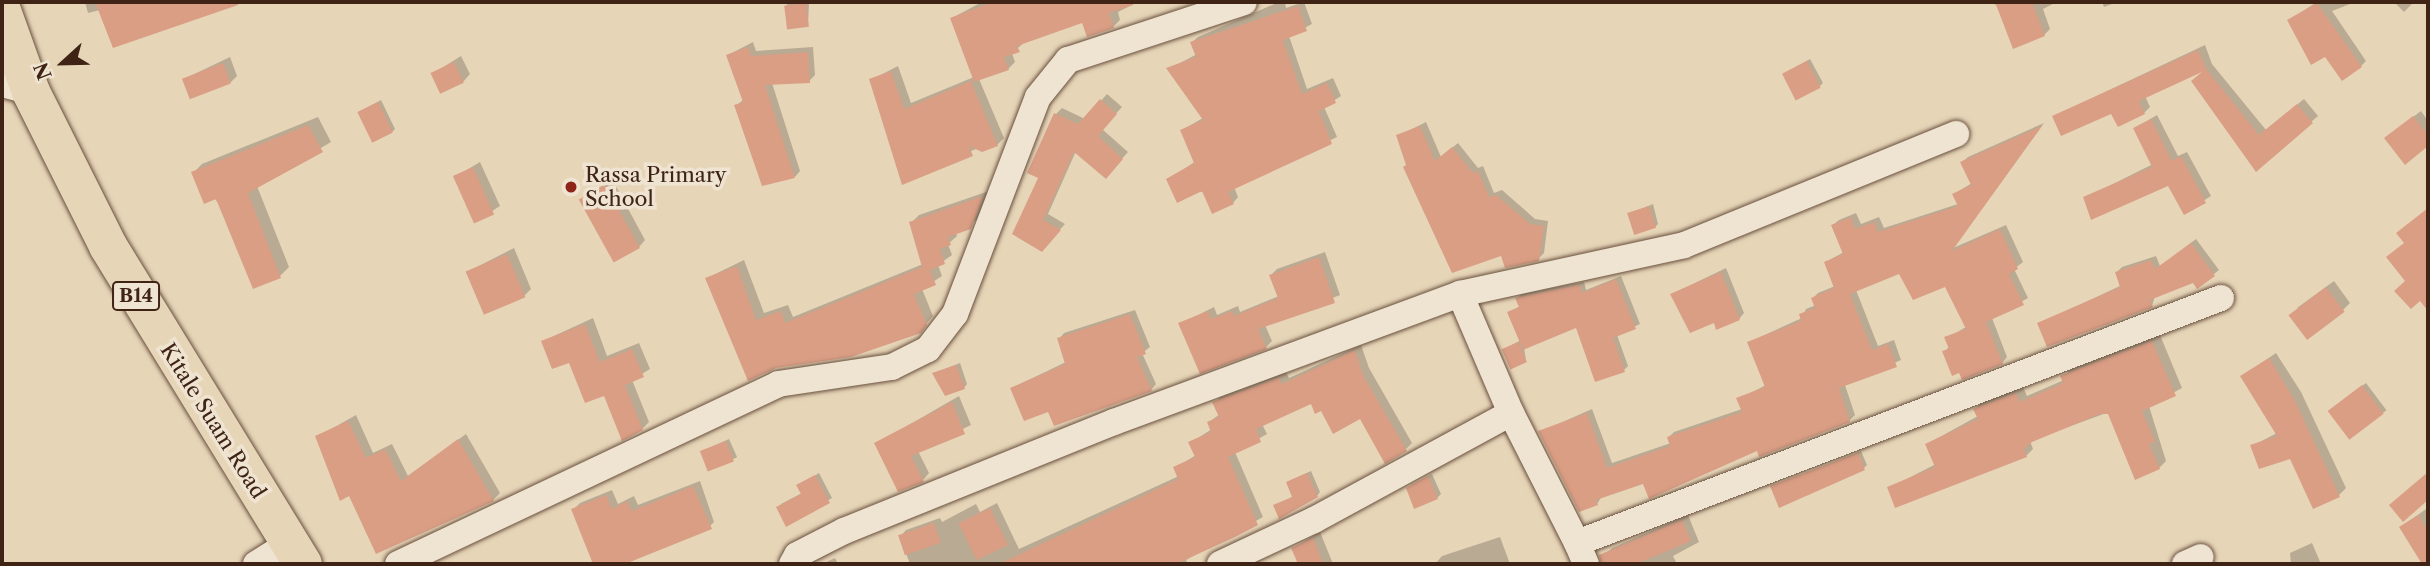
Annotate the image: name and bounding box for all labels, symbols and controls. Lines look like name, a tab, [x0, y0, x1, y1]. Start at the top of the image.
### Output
north arrow	[28, 28, 98, 98]
text: N	[29, 59, 57, 83]
place label: Rassa Primary School	[585, 162, 727, 212]
marker: Rassa Primary School	[563, 179, 579, 195]
road number: B14	[111, 280, 160, 312]
street label: Kitale Suam Road	[155, 339, 271, 503]

